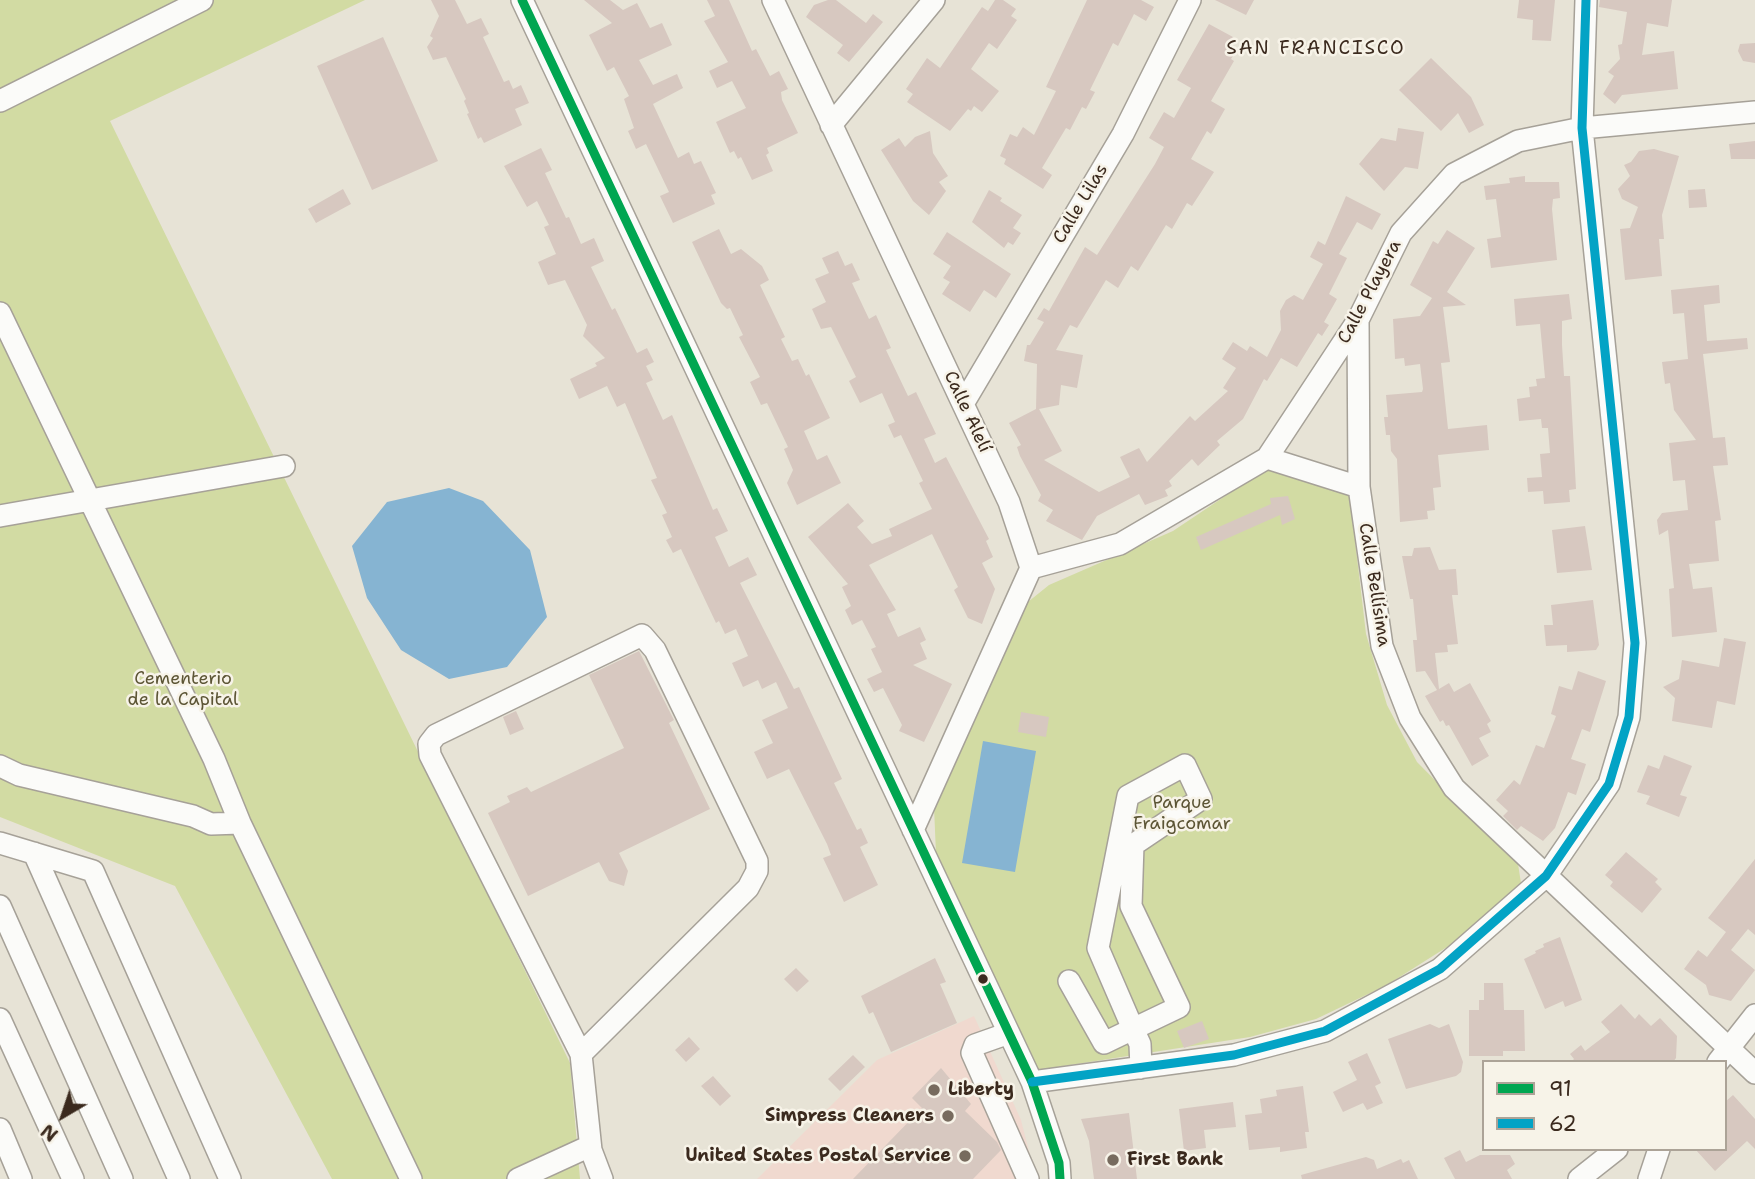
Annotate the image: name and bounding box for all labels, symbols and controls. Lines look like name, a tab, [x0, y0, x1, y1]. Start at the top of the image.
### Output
district label: SAN FRANCISCO	[1228, 38, 1404, 60]
street label: Calle Lilas	[1049, 160, 1113, 248]
street label: Calle Playera	[1334, 237, 1406, 347]
street label: Calle Alelí	[939, 368, 995, 456]
street label: Calle Bellísima	[1354, 522, 1394, 648]
park label: Cementerio de la Capital	[127, 668, 239, 710]
park label: Parque Fraigcomar	[1133, 792, 1231, 834]
unlabelled marker	[976, 972, 990, 986]
legend	[1482, 1060, 1727, 1151]
text: 91	[1549, 1075, 1572, 1103]
place label: Liberty	[948, 1079, 1014, 1101]
north arrow	[28, 1081, 98, 1151]
marker: Liberty	[926, 1082, 942, 1098]
place label: Simpress Cleaners	[765, 1105, 934, 1127]
marker: Simpress Cleaners	[940, 1108, 956, 1124]
text: 62	[1549, 1110, 1577, 1138]
text: N	[36, 1118, 63, 1147]
place label: United States Postal Service	[685, 1145, 951, 1167]
marker: United States Postal Service	[957, 1148, 973, 1164]
place label: First Bank	[1127, 1149, 1224, 1171]
marker: First Bank	[1105, 1152, 1121, 1168]

